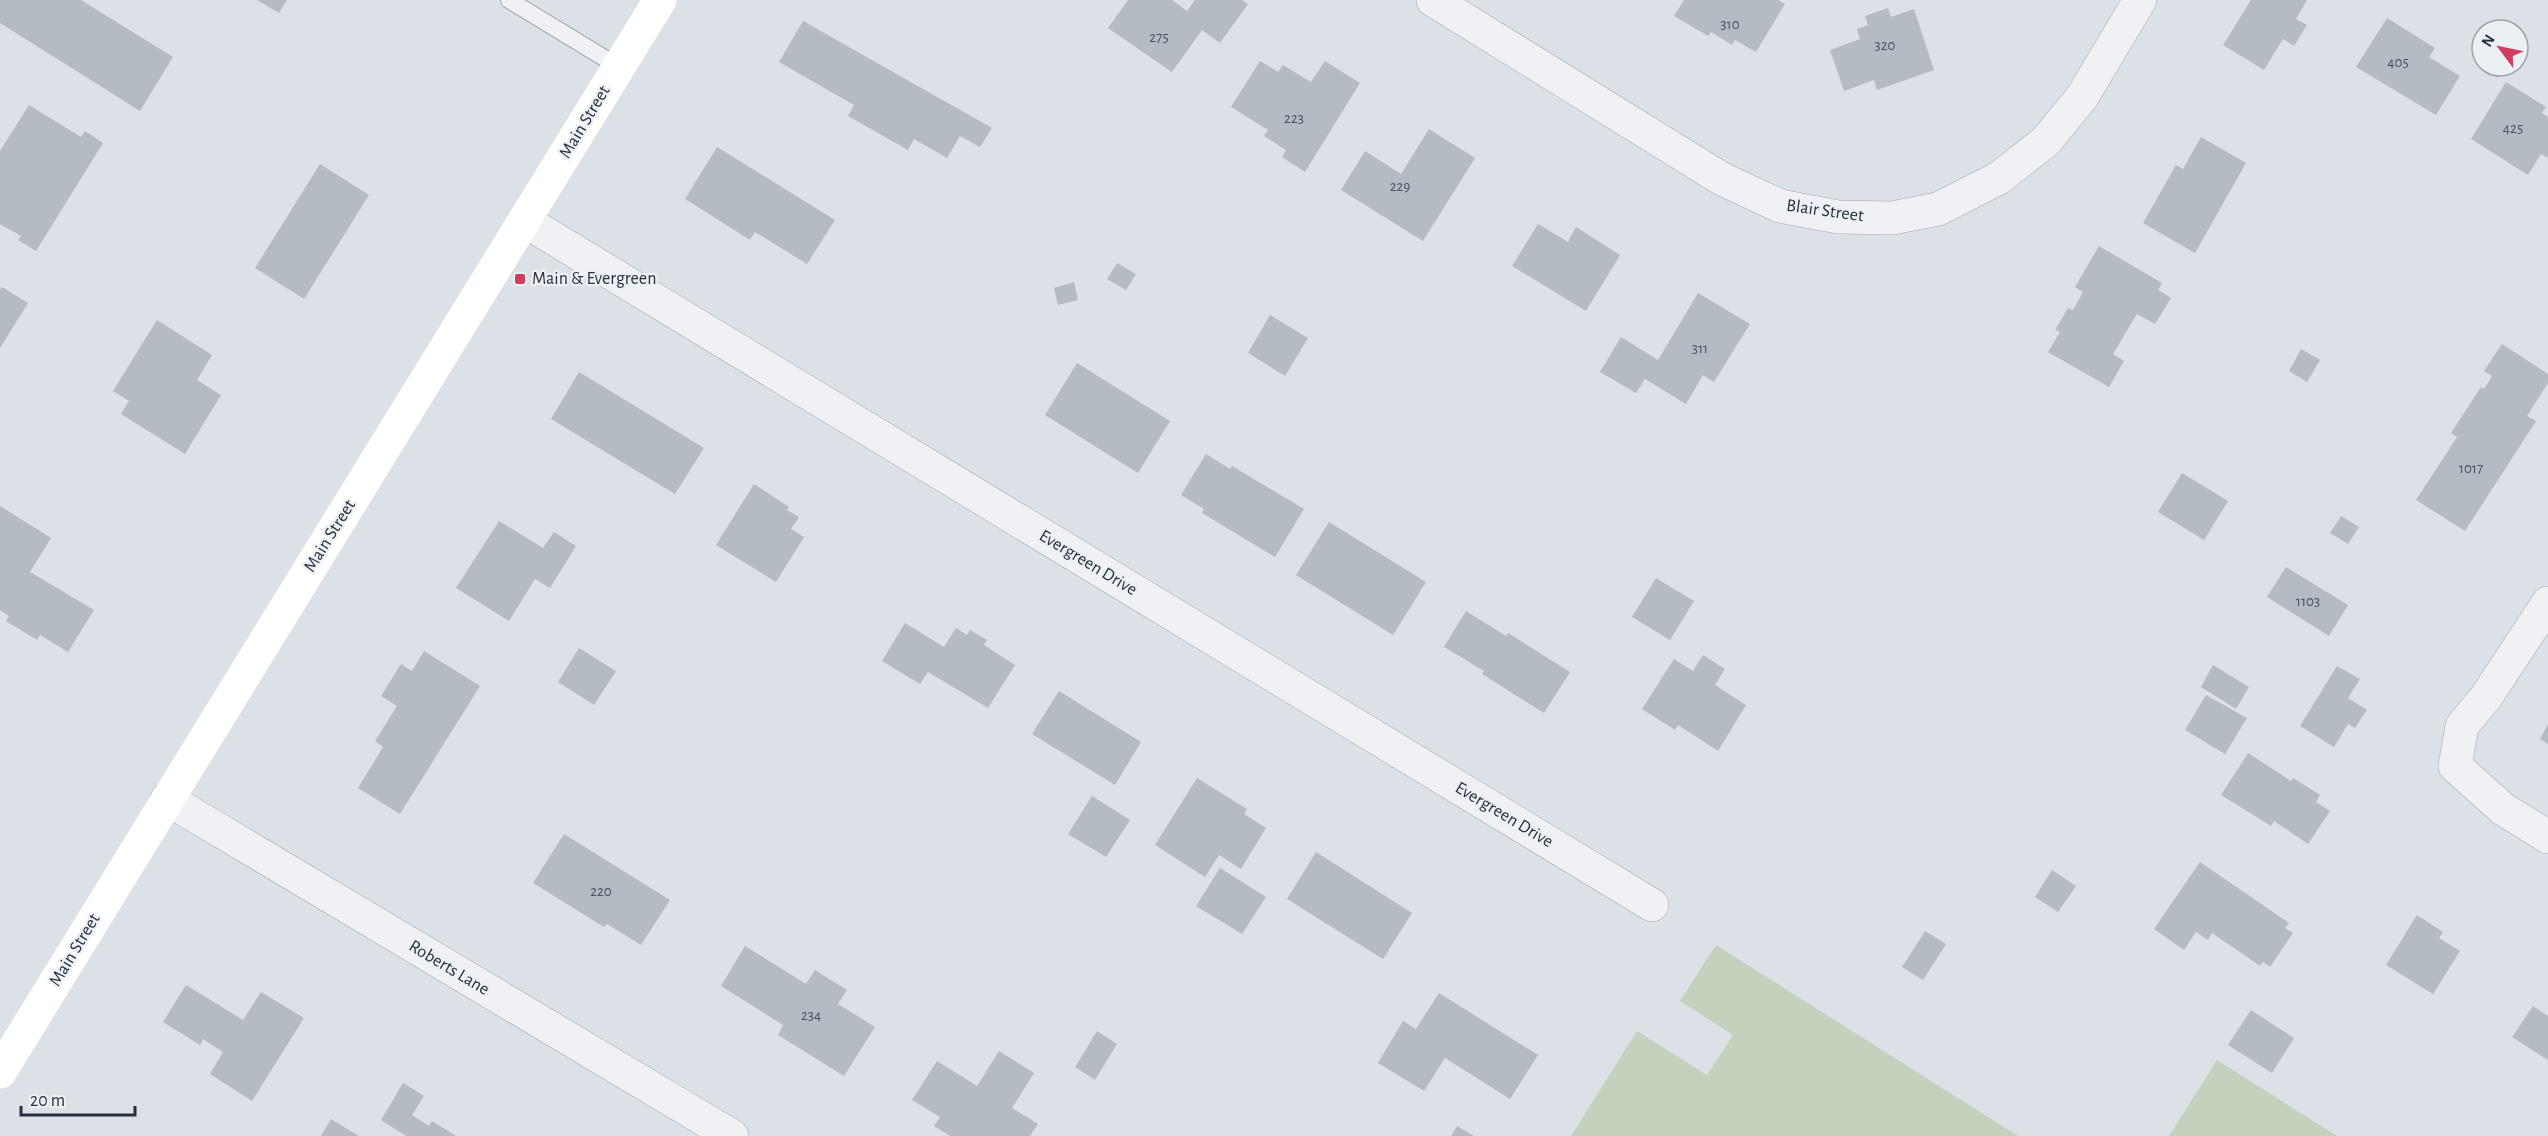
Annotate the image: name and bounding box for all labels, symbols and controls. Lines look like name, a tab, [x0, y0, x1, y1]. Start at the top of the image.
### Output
house number: 310	[1720, 17, 1740, 32]
north arrow	[2470, 18, 2530, 78]
house number: 275	[1149, 30, 1169, 45]
text: N	[2478, 32, 2498, 50]
house number: 320	[1875, 38, 1896, 53]
house number: 405	[2387, 55, 2409, 70]
street label: Main Street	[556, 82, 614, 161]
house number: 223	[1284, 111, 1304, 126]
house number: 425	[2503, 121, 2523, 136]
house number: 229	[1390, 179, 1410, 194]
street label: Blair Street	[1785, 197, 1865, 225]
place label: Main & Evergreen	[532, 270, 656, 288]
marker: Main & Evergreen	[513, 272, 527, 286]
house number: 311	[1692, 341, 1708, 356]
house number: 1017	[2459, 461, 2483, 476]
street label: Main Street	[301, 497, 359, 575]
street label: Evergreen Drive	[1036, 527, 1140, 599]
house number: 1103	[2296, 594, 2320, 609]
street label: Evergreen Drive	[1452, 779, 1556, 851]
house number: 220	[590, 884, 612, 899]
street label: Main Street	[46, 910, 104, 989]
street label: Roberts Lane	[406, 937, 492, 999]
house number: 234	[801, 1008, 821, 1023]
scale bar	[21, 1079, 135, 1117]
text: 20 m	[30, 1092, 65, 1110]

